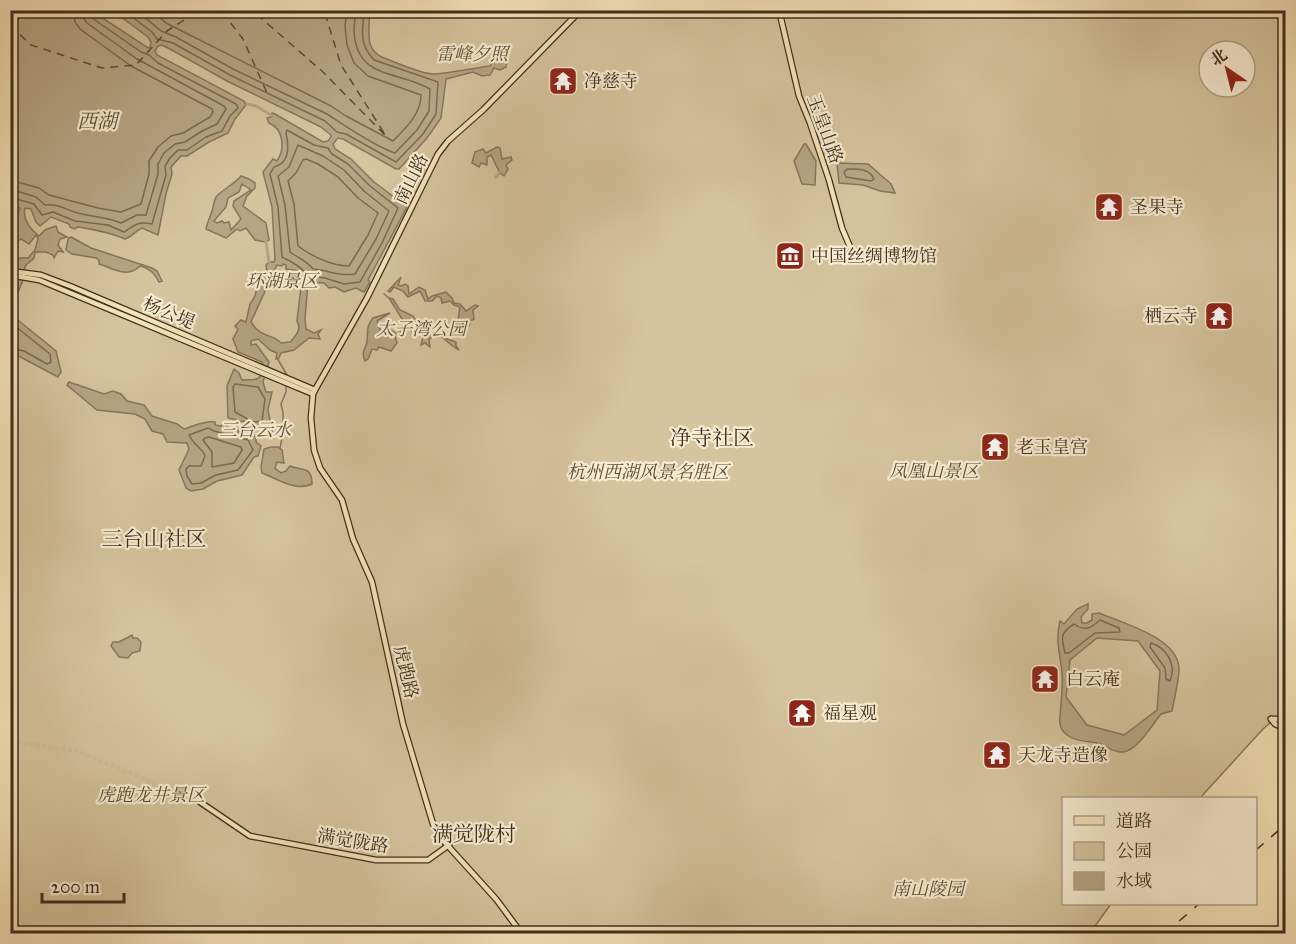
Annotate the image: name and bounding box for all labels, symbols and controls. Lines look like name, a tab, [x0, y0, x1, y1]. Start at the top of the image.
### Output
north arrow	[1197, 39, 1257, 99]
park label: 雷峰夕照	[436, 43, 511, 65]
text: 北	[1207, 45, 1231, 69]
temple icon: 净慈寺	[547, 65, 579, 97]
place label: 净慈寺	[584, 70, 638, 92]
street label: 玉皇山路	[802, 91, 848, 167]
water label: 西湖	[77, 109, 120, 133]
street label: 南山路	[389, 150, 433, 208]
temple icon: 圣果寺	[1093, 191, 1125, 223]
place label: 圣果寺	[1130, 196, 1184, 218]
museum icon: 中国丝绸博物馆	[774, 240, 806, 272]
place label: 中国丝绸博物馆	[811, 245, 937, 267]
park label: 环湖景区	[246, 270, 320, 292]
street label: 杨公堤	[140, 292, 198, 334]
temple icon: 栖云寺	[1203, 300, 1235, 332]
place label: 栖云寺	[1144, 305, 1198, 327]
park label: 太子湾公园	[376, 318, 469, 340]
park label: 三台云水	[219, 419, 293, 441]
district label: 净寺社区	[670, 425, 754, 451]
temple icon: 老玉皇宫	[979, 431, 1011, 463]
place label: 老玉皇宫	[1016, 436, 1088, 458]
park label: 凤凰山景区	[889, 460, 981, 482]
park label: 杭州西湖风景名胜区	[567, 461, 731, 483]
district label: 三台山社区	[102, 526, 207, 552]
street label: 虎跑路	[389, 643, 423, 701]
temple icon: 白云庵	[1029, 663, 1061, 695]
place label: 白云庵	[1066, 668, 1120, 690]
temple icon: 福星观	[786, 697, 818, 729]
place label: 福星观	[823, 702, 877, 724]
temple icon: 天龙寺造像	[981, 739, 1013, 771]
place label: 天龙寺造像	[1018, 744, 1108, 766]
park label: 虎跑龙井景区	[97, 784, 207, 806]
legend	[1062, 797, 1257, 905]
text: 道路	[1116, 810, 1152, 832]
district label: 满觉陇村	[432, 821, 516, 847]
street label: 满觉陇路	[316, 825, 390, 857]
text: 公园	[1116, 840, 1152, 862]
scale bar	[42, 866, 124, 904]
text: 水域	[1116, 870, 1152, 892]
text: 200 m	[51, 876, 100, 898]
park label: 南山陵园	[892, 878, 967, 900]

